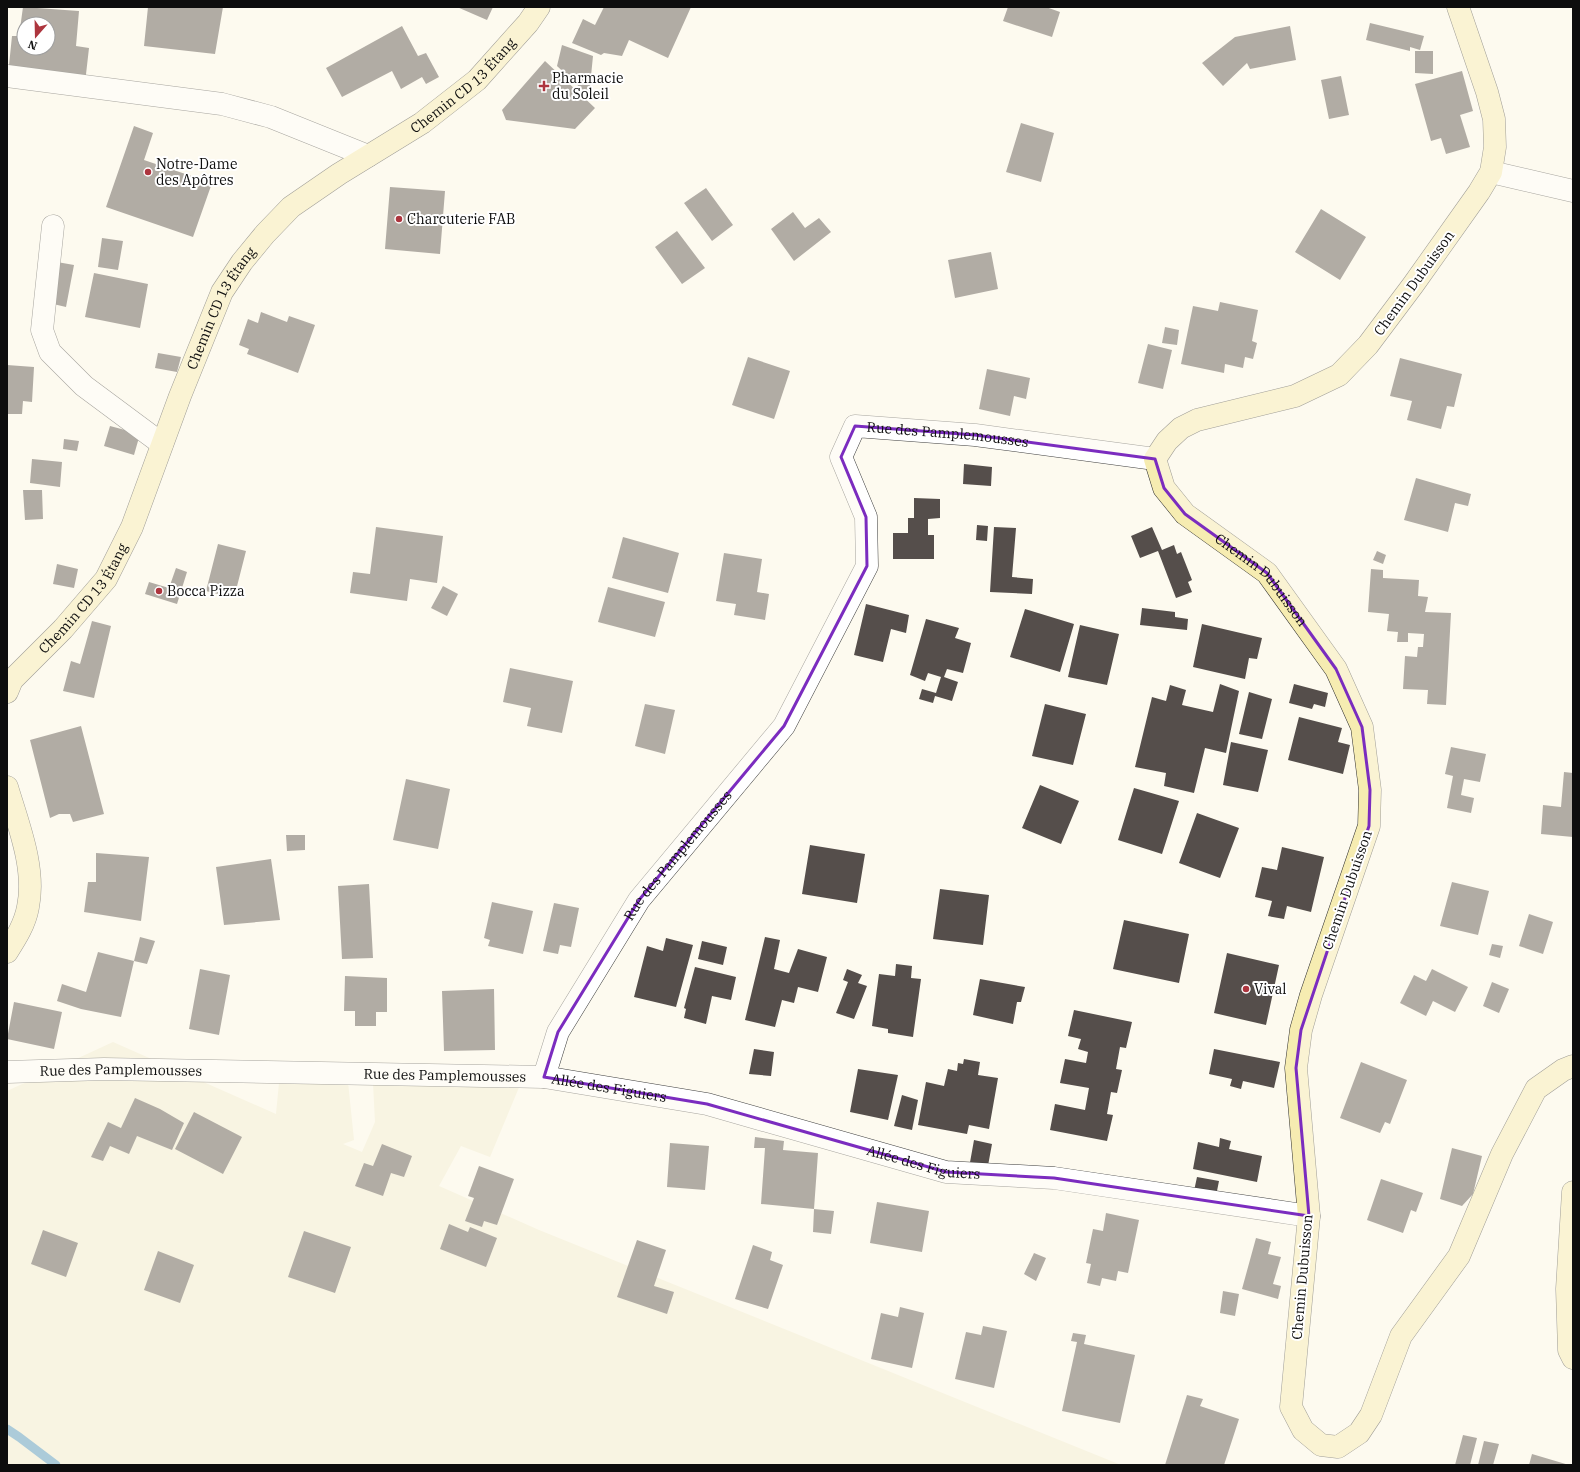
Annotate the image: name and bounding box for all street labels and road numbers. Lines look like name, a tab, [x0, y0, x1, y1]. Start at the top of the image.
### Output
street label: Chemin CD 13 Étang	[407, 34, 520, 137]
street label: Chemin Dubuisson	[1370, 227, 1458, 339]
street label: Chemin CD 13 Étang	[183, 243, 260, 372]
street label: Rue des Pamplemousses	[866, 418, 1030, 451]
street label: Chemin Dubuisson	[1211, 529, 1312, 630]
street label: Chemin CD 13 Étang	[35, 540, 132, 657]
street label: Rue des Pamplemousses	[620, 786, 736, 924]
street label: Chemin Dubuisson	[1318, 828, 1376, 952]
street label: Rue des Pamplemousses	[39, 1060, 203, 1080]
street label: Rue des Pamplemousses	[363, 1065, 527, 1086]
street label: Allée des Figuiers	[550, 1069, 668, 1106]
street label: Allée des Figuiers	[865, 1141, 981, 1183]
street label: Chemin Dubuisson	[1288, 1214, 1316, 1340]

